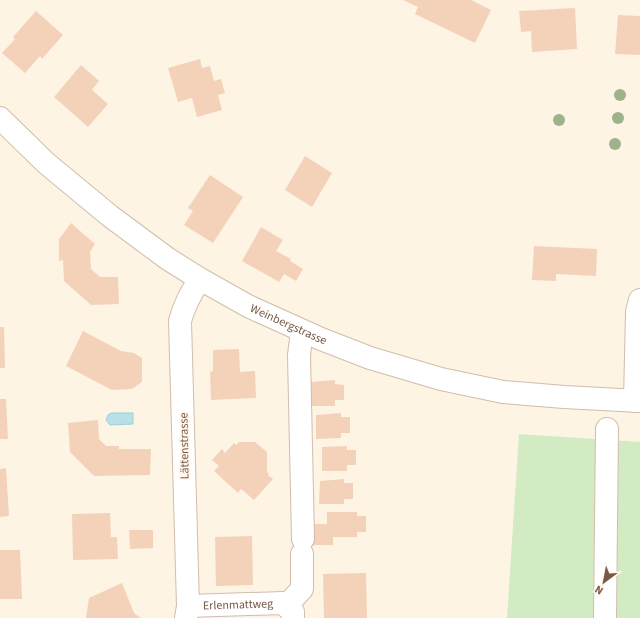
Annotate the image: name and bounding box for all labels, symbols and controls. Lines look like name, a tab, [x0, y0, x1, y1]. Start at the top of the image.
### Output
street label: Weinbergstrasse	[247, 300, 329, 349]
street label: Lättenstrasse	[175, 412, 194, 480]
north arrow	[584, 562, 624, 602]
text: N	[592, 582, 606, 598]
street label: Erlenmattweg	[203, 595, 273, 615]

